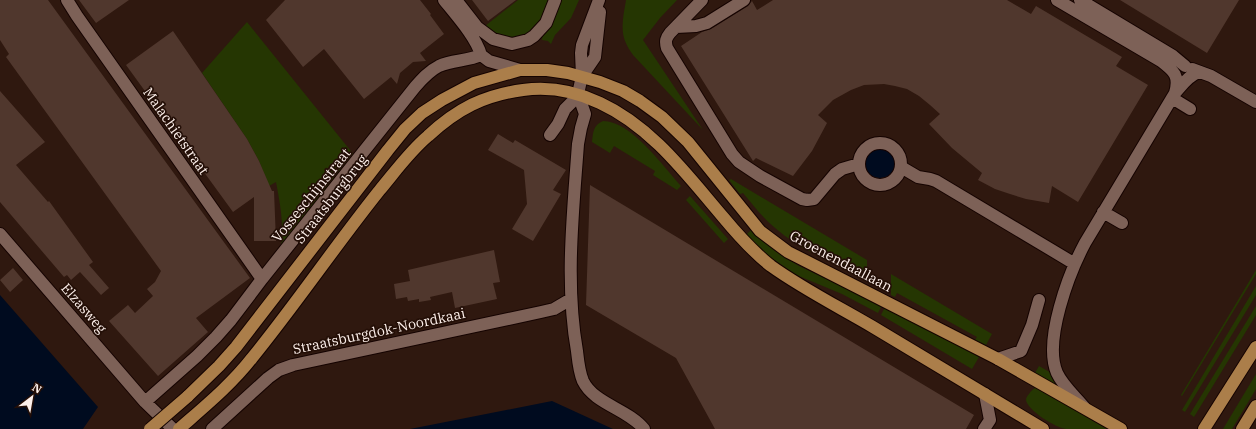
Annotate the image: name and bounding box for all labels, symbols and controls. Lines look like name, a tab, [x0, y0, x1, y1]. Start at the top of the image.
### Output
street label: Malachietstraat	[139, 84, 213, 178]
street label: Vosseschijnstraat	[268, 144, 354, 246]
street label: Straatsburgbrug	[291, 150, 372, 247]
street label: Groenendaallaan	[787, 226, 895, 296]
street label: Elzasweg	[57, 279, 111, 337]
street label: Straatsburgdok-Noordkaai	[291, 304, 467, 358]
north arrow	[12, 377, 52, 417]
text: N	[30, 380, 45, 397]

